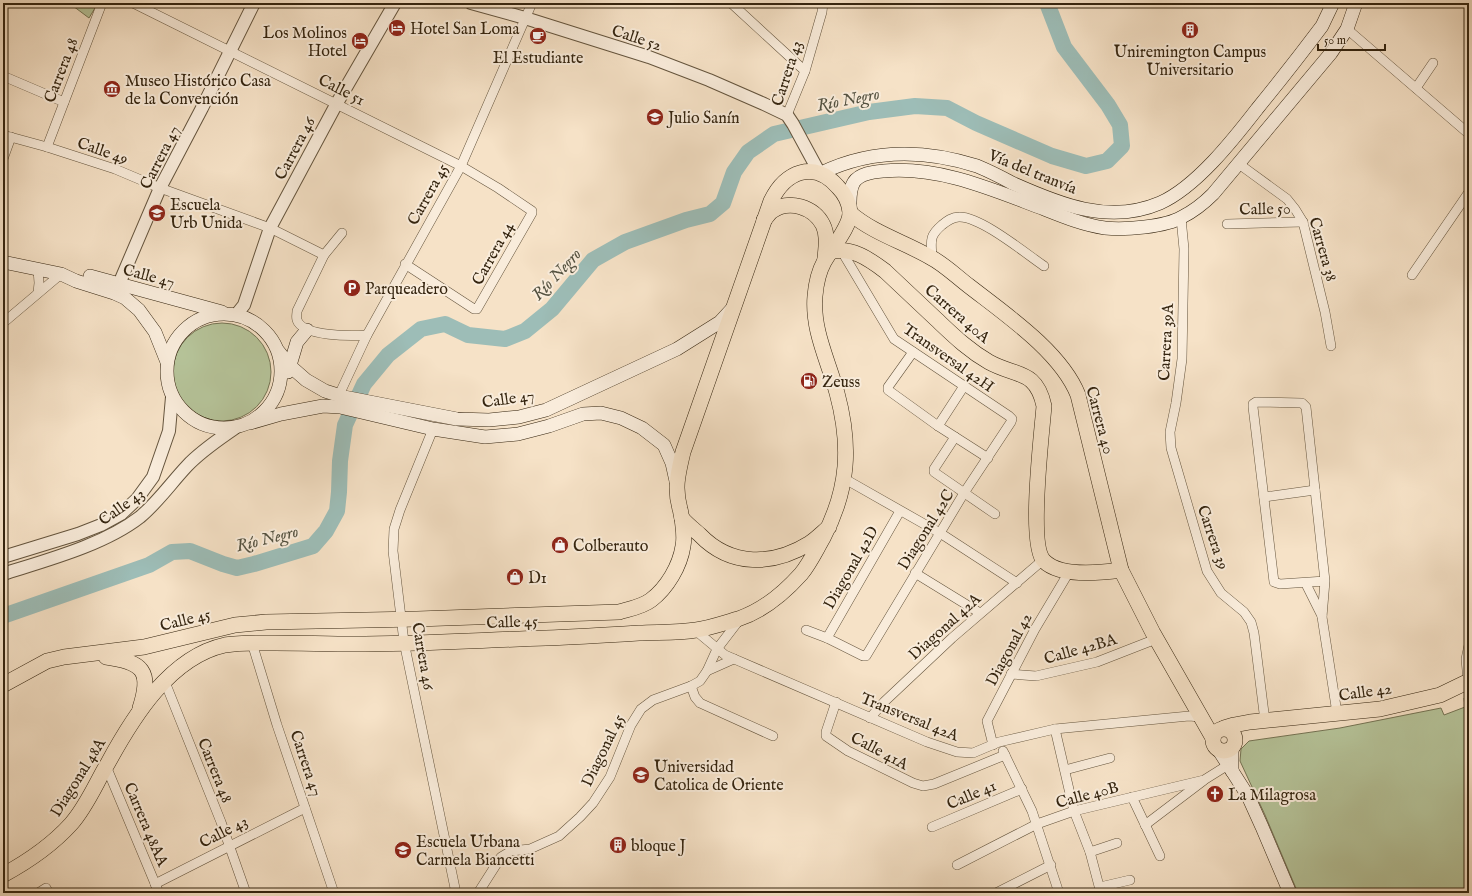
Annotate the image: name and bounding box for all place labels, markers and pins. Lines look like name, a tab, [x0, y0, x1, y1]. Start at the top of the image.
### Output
hotel icon: Hotel San Loma	[387, 18, 407, 38]
place label: Hotel San Loma	[410, 20, 519, 40]
building icon: Uniremington Campus Universitario	[1180, 20, 1200, 40]
place label: Los Molinos Hotel	[263, 24, 348, 62]
cafe icon: El Estudiante	[528, 26, 548, 46]
hotel icon: Los Molinos Hotel	[350, 31, 370, 51]
place label: Uniremington Campus Universitario	[1114, 43, 1267, 81]
place label: El Estudiante	[493, 49, 583, 69]
place label: Museo Histórico Casa de la Convención	[125, 72, 271, 110]
museum icon: Museo Histórico Casa de la Convención	[102, 79, 122, 99]
school or university icon: Julio Sanín	[645, 107, 665, 127]
place label: Julio Sanín	[666, 109, 740, 129]
place label: Escuela Urb Unida	[170, 196, 242, 234]
school or university icon: Escuela Urb Unida	[147, 203, 167, 223]
parking icon: Parqueadero	[342, 278, 362, 298]
place label: Parqueadero	[365, 280, 448, 300]
fuel station icon: Zeuss	[799, 371, 819, 391]
place label: Zeuss	[822, 373, 860, 393]
shop icon: Colberauto	[550, 535, 570, 555]
place label: Colberauto	[573, 537, 649, 557]
shop icon: D1	[505, 567, 525, 587]
place label: D1	[528, 569, 547, 589]
place label: Universidad Catolica de Oriente	[654, 758, 784, 796]
school or university icon: Universidad Catolica de Oriente	[631, 765, 651, 785]
church icon: La Milagrosa	[1205, 784, 1225, 804]
place label: La Milagrosa	[1228, 786, 1316, 806]
place label: Escuela Urbana Carmela Biancetti	[416, 833, 534, 871]
building icon: bloque J	[608, 835, 628, 855]
place label: bloque J	[631, 837, 686, 857]
school or university icon: Escuela Urbana Carmela Biancetti	[393, 840, 413, 860]

